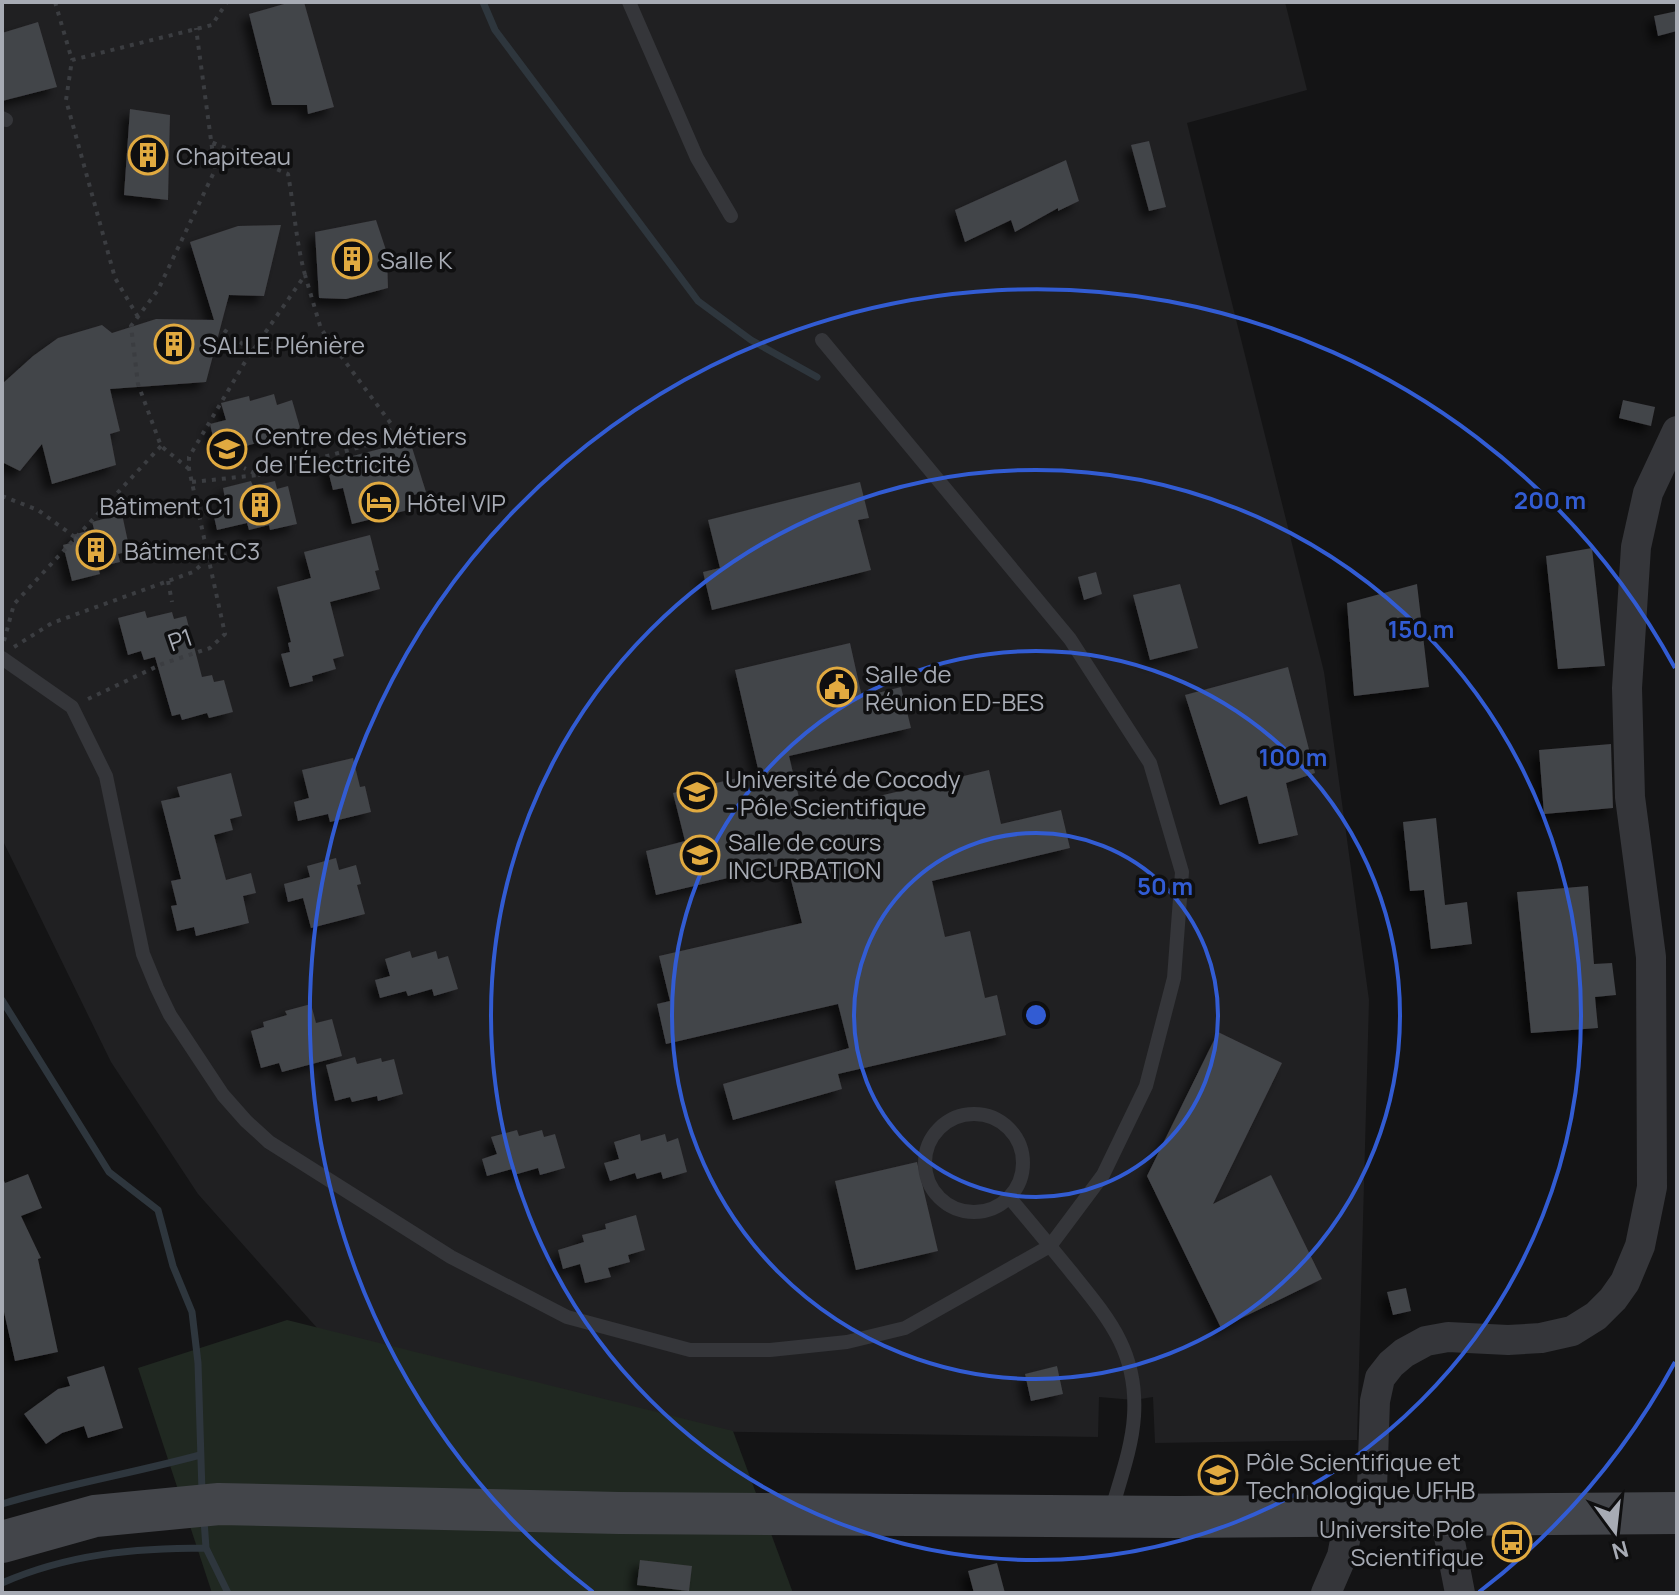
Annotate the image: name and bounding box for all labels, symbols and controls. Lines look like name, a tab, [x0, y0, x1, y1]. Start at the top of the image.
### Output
building icon: Chapiteau	[127, 134, 169, 176]
place label: Chapiteau	[176, 139, 291, 172]
building icon: Salle K	[331, 238, 373, 280]
place label: Salle K	[380, 243, 453, 276]
building icon: SALLE Plénière	[153, 323, 195, 365]
place label: SALLE Plénière	[202, 328, 365, 361]
place label: Centre des Métiers de l'Électricité	[255, 419, 467, 480]
school or university icon: Centre des Métiers de l'Électricité	[206, 428, 248, 470]
hotel icon: Hôtel VIP	[358, 481, 400, 523]
text: 200 m	[1514, 483, 1586, 516]
building icon: Bâtiment C1	[239, 484, 281, 526]
place label: Hôtel VIP	[407, 486, 506, 519]
place label: Bâtiment C1	[100, 489, 232, 522]
building icon: Bâtiment C3	[75, 529, 117, 571]
place label: Bâtiment C3	[124, 534, 260, 567]
text: 150 m	[1388, 612, 1454, 645]
street label: P1	[163, 620, 197, 658]
place label: Salle de Réunion ED-BES	[865, 657, 1044, 718]
public building icon: Salle de Réunion ED-BES	[816, 666, 858, 708]
text: 100 m	[1259, 740, 1327, 773]
place label: Université de Cocody - Pôle Scientifique	[725, 762, 961, 823]
school or university icon: Université de Cocody - Pôle Scientifique	[676, 771, 718, 813]
place label: Salle de cours INCURBATION	[728, 825, 881, 886]
school or university icon: Salle de cours INCURBATION	[679, 834, 721, 876]
text: 50 m	[1137, 869, 1193, 902]
centre of rings	[1022, 1001, 1050, 1029]
place label: Pôle Scientifique et Technologique UFHB	[1246, 1445, 1475, 1506]
school or university icon: Pôle Scientifique et Technologique UFHB	[1197, 1454, 1239, 1496]
north arrow	[1575, 1491, 1655, 1571]
place label: Universite Pole Scientifique	[1319, 1512, 1484, 1573]
bus stop icon: Universite Pole Scientifique	[1491, 1521, 1533, 1563]
text: N	[1609, 1534, 1632, 1567]

